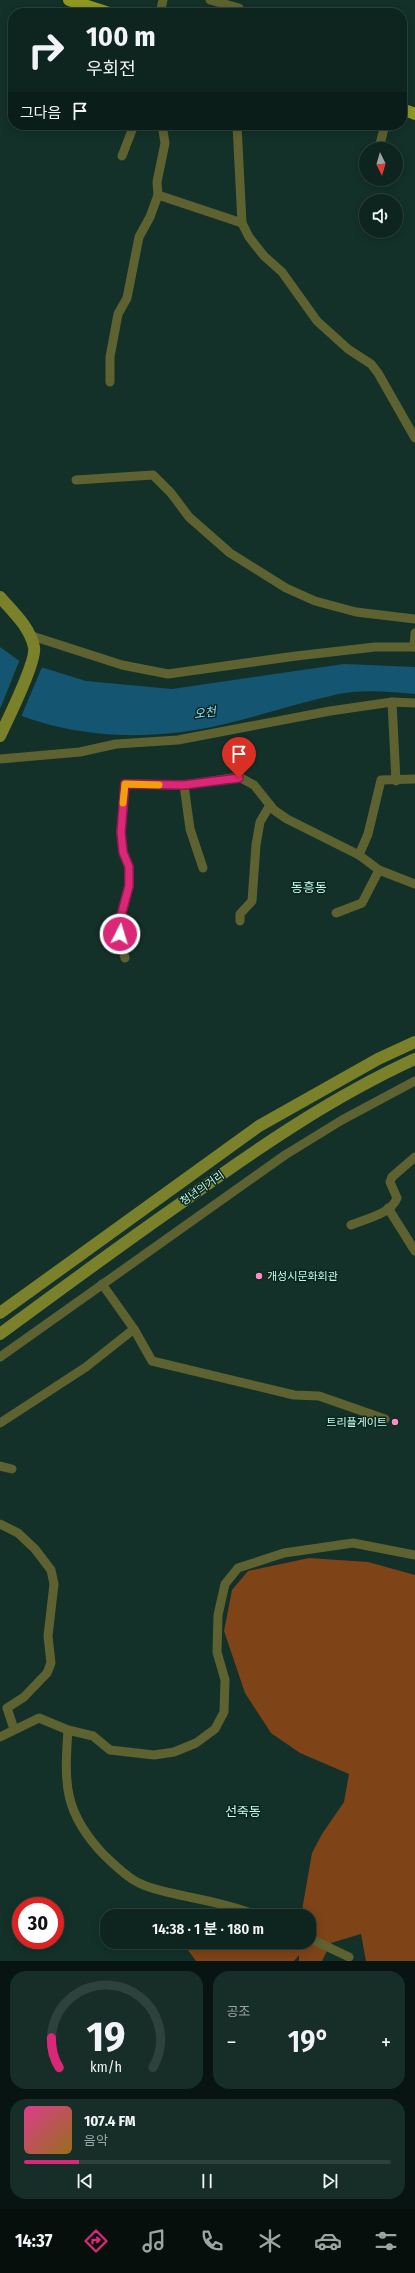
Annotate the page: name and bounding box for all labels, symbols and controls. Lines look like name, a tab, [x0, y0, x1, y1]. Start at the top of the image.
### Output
text: 100 m	[86, 20, 156, 53]
icon: right	[20, 24, 72, 76]
text: 우회전	[86, 58, 136, 80]
icon: arrive	[69, 100, 91, 122]
text: 그다음	[20, 104, 61, 122]
north arrow	[359, 142, 403, 186]
map controls	[359, 142, 403, 238]
button: sound	[359, 194, 403, 238]
water label: 오천	[193, 704, 219, 721]
pin	[222, 737, 256, 778]
icon: arrive	[228, 743, 250, 765]
district label: 동흥동	[291, 880, 327, 895]
position arrow	[99, 913, 141, 955]
street label: 청년의거리	[178, 1169, 227, 1208]
place label: 개성시문화회관	[267, 1270, 338, 1283]
marker: 개성시문화회관	[254, 1271, 264, 1281]
place label: 트리플게이트	[326, 1416, 387, 1429]
marker: 트리플게이트	[390, 1417, 400, 1427]
district label: 선죽동	[225, 1804, 261, 1819]
speed limit sign: 30	[12, 1897, 64, 1949]
text: 14:38 · 1 분 · 180 m	[152, 1920, 264, 1938]
text: 공조	[227, 2004, 250, 2019]
text: 19	[87, 2012, 126, 2062]
text: 19°	[288, 2024, 330, 2060]
text: −	[227, 2029, 236, 2056]
text: +	[381, 2029, 391, 2056]
text: km/h	[90, 2059, 122, 2076]
text: 107.4 FM	[84, 2112, 136, 2130]
text: 음악	[84, 2133, 108, 2148]
icon: previous	[74, 2170, 96, 2192]
icon: pause	[196, 2170, 218, 2192]
icon: next	[319, 2170, 341, 2192]
icon: directions	[82, 2227, 110, 2255]
icon: music	[140, 2227, 168, 2255]
icon: phone	[198, 2227, 226, 2255]
icon: climate	[256, 2227, 284, 2255]
icon: car	[314, 2227, 342, 2255]
icon: filters	[372, 2227, 400, 2255]
text: 14:37	[15, 2230, 52, 2252]

